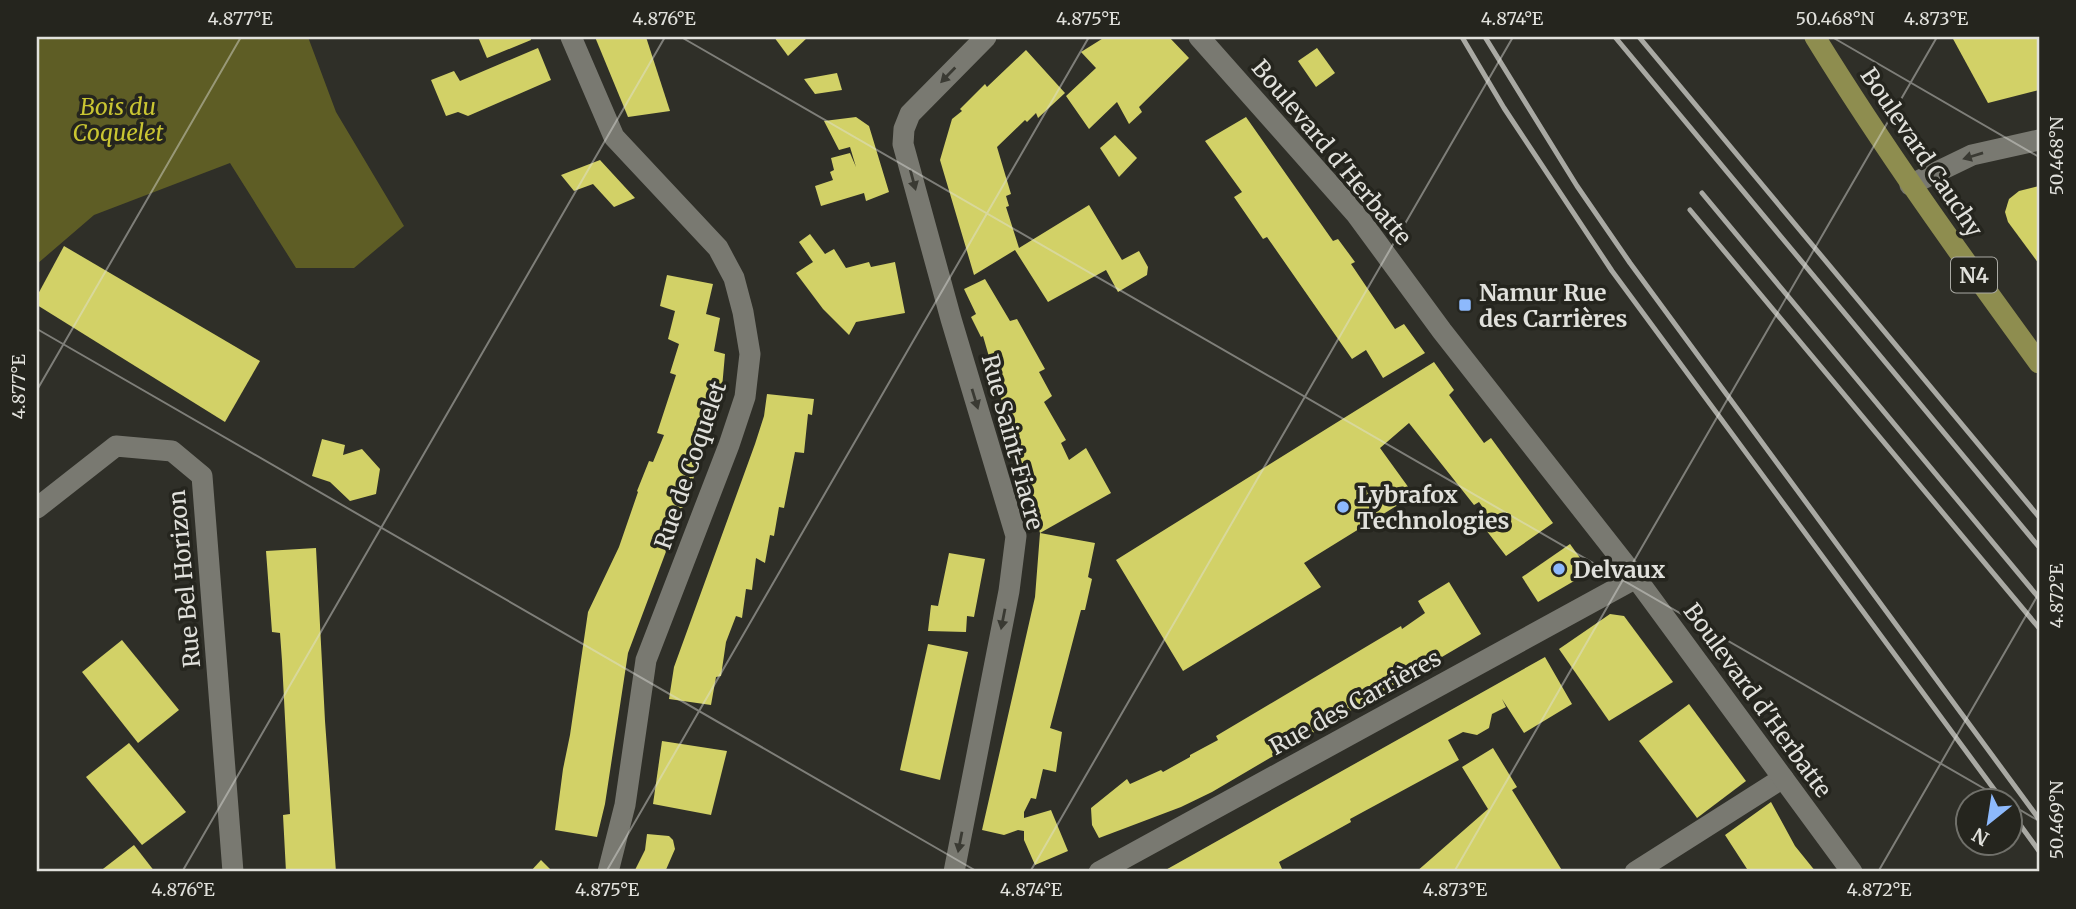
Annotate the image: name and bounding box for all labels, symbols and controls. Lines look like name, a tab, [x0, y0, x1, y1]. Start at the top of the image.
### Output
text: 4.877°E	[207, 7, 273, 30]
text: 4.876°E	[632, 7, 696, 30]
text: 4.875°E	[1056, 7, 1121, 30]
text: 4.874°E	[1481, 7, 1544, 30]
text: 50.468°N	[1796, 7, 1875, 30]
text: 4.873°E	[1904, 7, 1969, 30]
street label: Boulevard d'Herbatte	[1246, 53, 1418, 251]
street label: Boulevard Cauchy	[1855, 62, 1990, 243]
one-way arrow	[940, 67, 957, 83]
park label: Bois du Coquelet	[72, 92, 164, 147]
text: 50.468°N	[2045, 116, 2068, 195]
one-way arrow	[1962, 151, 1983, 162]
one-way arrow	[908, 169, 919, 191]
road number: N4	[1951, 258, 1997, 292]
place label: Namur Rue des Carrières	[1479, 278, 1628, 333]
marker: Namur Rue des Carrières	[1457, 297, 1473, 313]
street label: Rue Saint-Fiacre	[976, 351, 1050, 533]
text: 4.877°E	[7, 354, 30, 420]
street label: Rue de Coquelet	[648, 377, 732, 553]
one-way arrow	[970, 388, 980, 409]
place label: Lybrafox Technologies	[1357, 480, 1510, 535]
street label: Rue Bel Horizon	[162, 489, 206, 669]
marker: Lybrafox Technologies	[1335, 499, 1351, 515]
place label: Delvaux	[1573, 555, 1665, 584]
marker: Delvaux	[1551, 561, 1567, 577]
text: 4.872°E	[2045, 563, 2068, 628]
street label: Boulevard d'Herbatte	[1678, 597, 1838, 803]
one-way arrow	[997, 608, 1008, 630]
street label: Rue des Carrières	[1264, 643, 1446, 761]
text: 50.469°N	[2045, 781, 2068, 859]
north arrow	[1954, 786, 2024, 856]
text: N	[1968, 823, 1993, 851]
one-way arrow	[954, 831, 965, 853]
text: 4.876°E	[151, 878, 215, 901]
text: 4.875°E	[575, 878, 640, 901]
text: 4.874°E	[1000, 878, 1063, 901]
text: 4.873°E	[1423, 878, 1488, 901]
text: 4.872°E	[1847, 878, 1912, 901]

